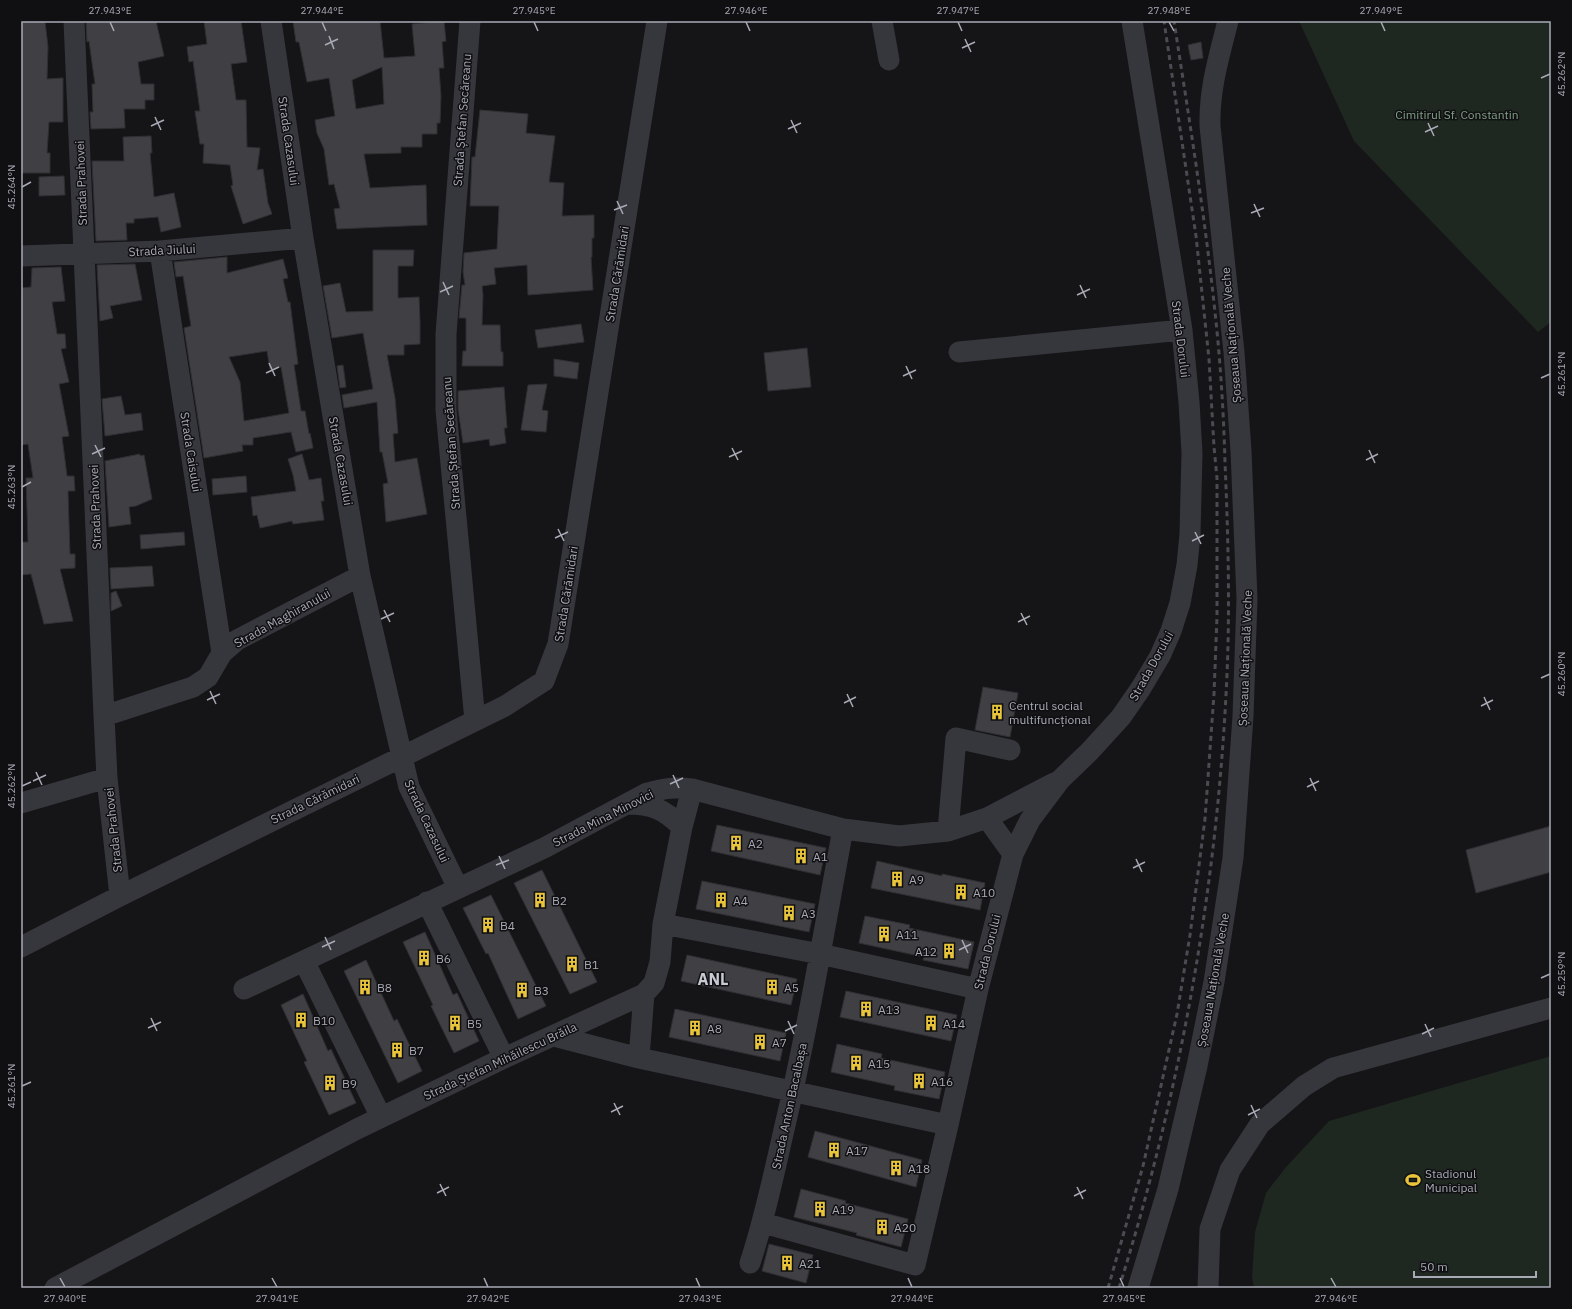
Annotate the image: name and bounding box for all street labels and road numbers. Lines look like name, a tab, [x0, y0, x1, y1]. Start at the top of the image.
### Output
street label: Strada Ștefan Secăreanu	[450, 53, 474, 187]
street label: Strada Cazasului	[275, 96, 303, 186]
street label: Strada Prahovei	[72, 140, 90, 226]
street label: Strada Cărămidari	[602, 225, 632, 323]
street label: Strada Jiului	[128, 241, 196, 259]
street label: Șoseaua Națională Veche	[1218, 266, 1244, 403]
street label: Strada Dorului	[1169, 300, 1193, 378]
street label: Strada Ștefan Secăreanu	[439, 376, 463, 510]
street label: Strada Caisului	[177, 411, 205, 493]
street label: Strada Cazasului	[326, 416, 356, 506]
street label: Strada Prahovei	[86, 464, 104, 550]
street label: Strada Cărămidari	[551, 545, 581, 643]
street label: Strada Maghiranului	[231, 585, 333, 651]
street label: Șoseaua Națională Veche	[1235, 589, 1255, 726]
street label: Strada Dorului	[1126, 629, 1176, 703]
street label: Strada Cărămidari	[268, 771, 362, 827]
street label: Strada Cazasului	[401, 777, 453, 865]
street label: Strada Mina Minovici	[550, 786, 656, 850]
street label: Strada Prahovei	[101, 787, 125, 873]
street label: Șoseaua Națională Veche	[1194, 911, 1232, 1048]
street label: Strada Dorului	[970, 913, 1004, 991]
street label: Strada Ștefan Mihăilescu Brăila	[421, 1019, 580, 1103]
street label: Strada Anton Bacalbașa	[768, 1041, 810, 1171]

